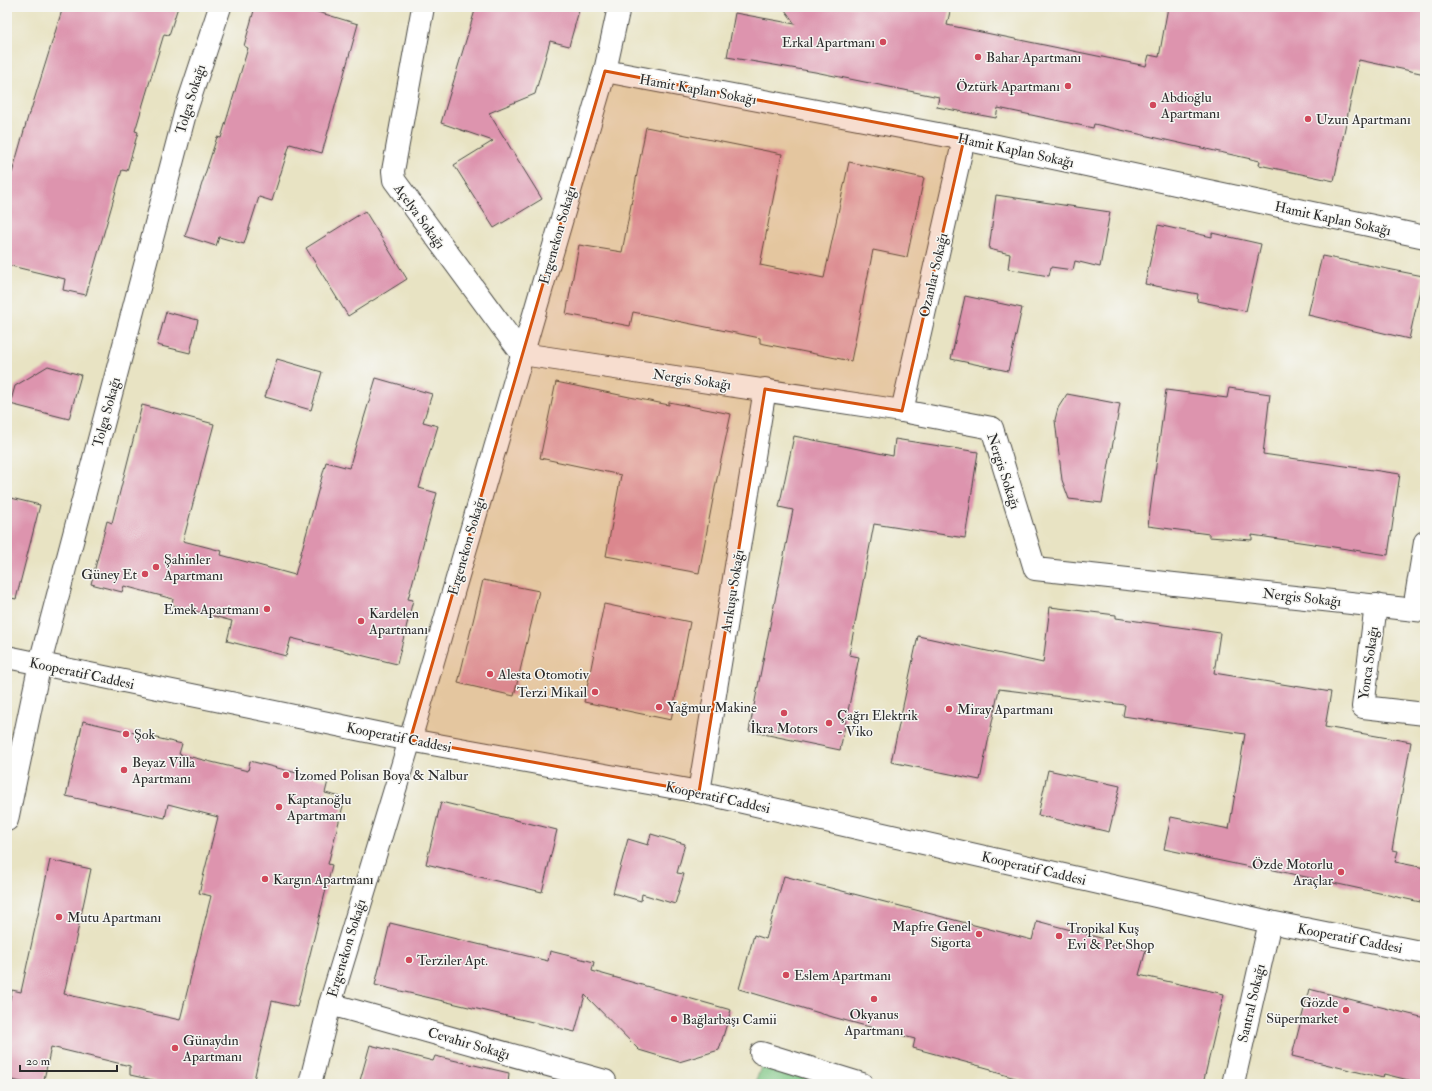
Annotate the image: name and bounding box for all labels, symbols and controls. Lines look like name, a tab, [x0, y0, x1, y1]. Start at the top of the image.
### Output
place label: Erkal Apartmanı	[782, 34, 875, 52]
marker: Erkal Apartmanı	[878, 37, 888, 47]
place label: Bahar Apartmanı	[986, 49, 1082, 67]
marker: Bahar Apartmanı	[973, 52, 983, 62]
street label: Tolga Sokağı	[172, 62, 209, 136]
street label: Hamit Kaplan Sokağı	[638, 71, 758, 109]
place label: Öztürk Apartmanı	[956, 78, 1060, 96]
marker: Öztürk Apartmanı	[1063, 81, 1073, 91]
place label: Abdioğlu Apartmanı	[1160, 89, 1220, 123]
marker: Abdioğlu Apartmanı	[1148, 100, 1158, 110]
place label: Uzun Apartmanı	[1316, 111, 1411, 129]
marker: Uzun Apartmanı	[1303, 114, 1313, 124]
street label: Hamit Kaplan Sokağı	[956, 130, 1076, 172]
street label: Açelya Sokağı	[389, 180, 449, 253]
street label: Ergenekon Sokağı	[535, 184, 580, 286]
street label: Hamit Kaplan Sokağı	[1273, 198, 1393, 240]
street label: Ozanlar Sokağı	[916, 231, 952, 319]
street label: Nergis Sokağı	[652, 366, 733, 393]
street label: Tolga Sokağı	[89, 375, 124, 449]
street label: Nergis Sokağı	[983, 431, 1024, 512]
street label: Ergenekon Sokağı	[444, 495, 489, 597]
street label: Arıkuşu Sokağı	[717, 548, 748, 635]
place label: Şahinler Apartmanı	[163, 551, 223, 585]
marker: Şahinler Apartmanı	[151, 562, 161, 572]
place label: Güney Et	[81, 566, 137, 584]
marker: Güney Et	[140, 569, 150, 579]
street label: Nergis Sokağı	[1262, 585, 1342, 610]
place label: Emek Apartmanı	[164, 601, 259, 619]
marker: Emek Apartmanı	[262, 604, 272, 614]
place label: Kardelen Apartmanı	[368, 605, 428, 639]
marker: Kardelen Apartmanı	[356, 616, 366, 626]
street label: Yonca Sokağı	[1355, 625, 1382, 701]
street label: Kooperatif Caddesi	[28, 654, 136, 694]
place label: Alesta Otomotiv	[497, 666, 590, 683]
marker: Alesta Otomotiv	[485, 669, 495, 679]
place label: Terzi Mikail	[517, 684, 587, 701]
marker: Terzi Mikail	[590, 687, 600, 697]
place label: Yağmur Makine	[667, 699, 757, 716]
place label: Miray Apartmanı	[957, 701, 1054, 719]
marker: Yağmur Makine	[654, 702, 664, 712]
marker: Miray Apartmanı	[944, 704, 954, 714]
place label: Çağrı Elektrik - Viko	[837, 707, 918, 740]
marker: İkra Motors	[779, 708, 789, 718]
marker: Çağrı Elektrik - Viko	[824, 718, 834, 728]
street label: Kooperatif Caddesi	[345, 719, 453, 757]
place label: İkra Motors	[750, 720, 818, 737]
place label: Şok	[134, 726, 155, 743]
marker: Şok	[121, 729, 131, 739]
place label: Beyaz Villa Apartmanı	[131, 754, 195, 788]
marker: Beyaz Villa Apartmanı	[119, 765, 129, 775]
place label: İzomed Polisan Boya & Nalbur	[294, 767, 469, 785]
marker: İzomed Polisan Boya & Nalbur	[281, 770, 291, 780]
street label: Kooperatif Caddesi	[664, 778, 772, 818]
place label: Kaptanoğlu Apartmanı	[286, 791, 352, 825]
marker: Kaptanoğlu Apartmanı	[274, 802, 284, 812]
street label: Kooperatif Caddesi	[980, 848, 1088, 890]
place label: Özde Motorlu Araçlar	[1252, 856, 1334, 889]
marker: Özde Motorlu Araçlar	[1336, 867, 1346, 877]
place label: Kargın Apartmanı	[273, 871, 374, 889]
marker: Kargın Apartmanı	[260, 874, 270, 884]
street label: Ergenekon Sokağı	[323, 897, 370, 999]
place label: Mutu Apartmanı	[67, 909, 162, 927]
marker: Mutu Apartmanı	[54, 912, 64, 922]
place label: Mapfre Genel Sigorta	[892, 918, 971, 951]
place label: Tropikal Kuş Evi & Pet Shop	[1067, 920, 1154, 954]
street label: Kooperatif Caddesi	[1296, 920, 1404, 958]
marker: Mapfre Genel Sigorta	[974, 929, 984, 939]
marker: Tropikal Kuş Evi & Pet Shop	[1054, 931, 1064, 941]
place label: Terziler Apt.	[417, 952, 488, 970]
marker: Terziler Apt.	[404, 955, 414, 965]
street label: Santral Sokağı	[1234, 962, 1269, 1044]
place label: Eslem Apartmanı	[794, 967, 891, 985]
marker: Eslem Apartmanı	[781, 970, 791, 980]
marker: Okyanus Apartmanı	[869, 994, 879, 1004]
place label: Gözde Süpermarket	[1266, 994, 1338, 1028]
marker: Gözde Süpermarket	[1341, 1005, 1351, 1015]
place label: Okyanus Apartmanı	[843, 1006, 904, 1040]
place label: Bağlarbaşı Camii	[682, 1011, 777, 1028]
marker: Bağlarbaşı Camii	[669, 1014, 679, 1024]
street label: Cevahir Sokağı	[426, 1024, 512, 1063]
place label: Günaydın Apartmanı	[182, 1032, 242, 1066]
marker: Günaydın Apartmanı	[170, 1043, 180, 1053]
scale bar	[20, 1047, 117, 1073]
text: 20 m	[26, 1054, 51, 1069]

